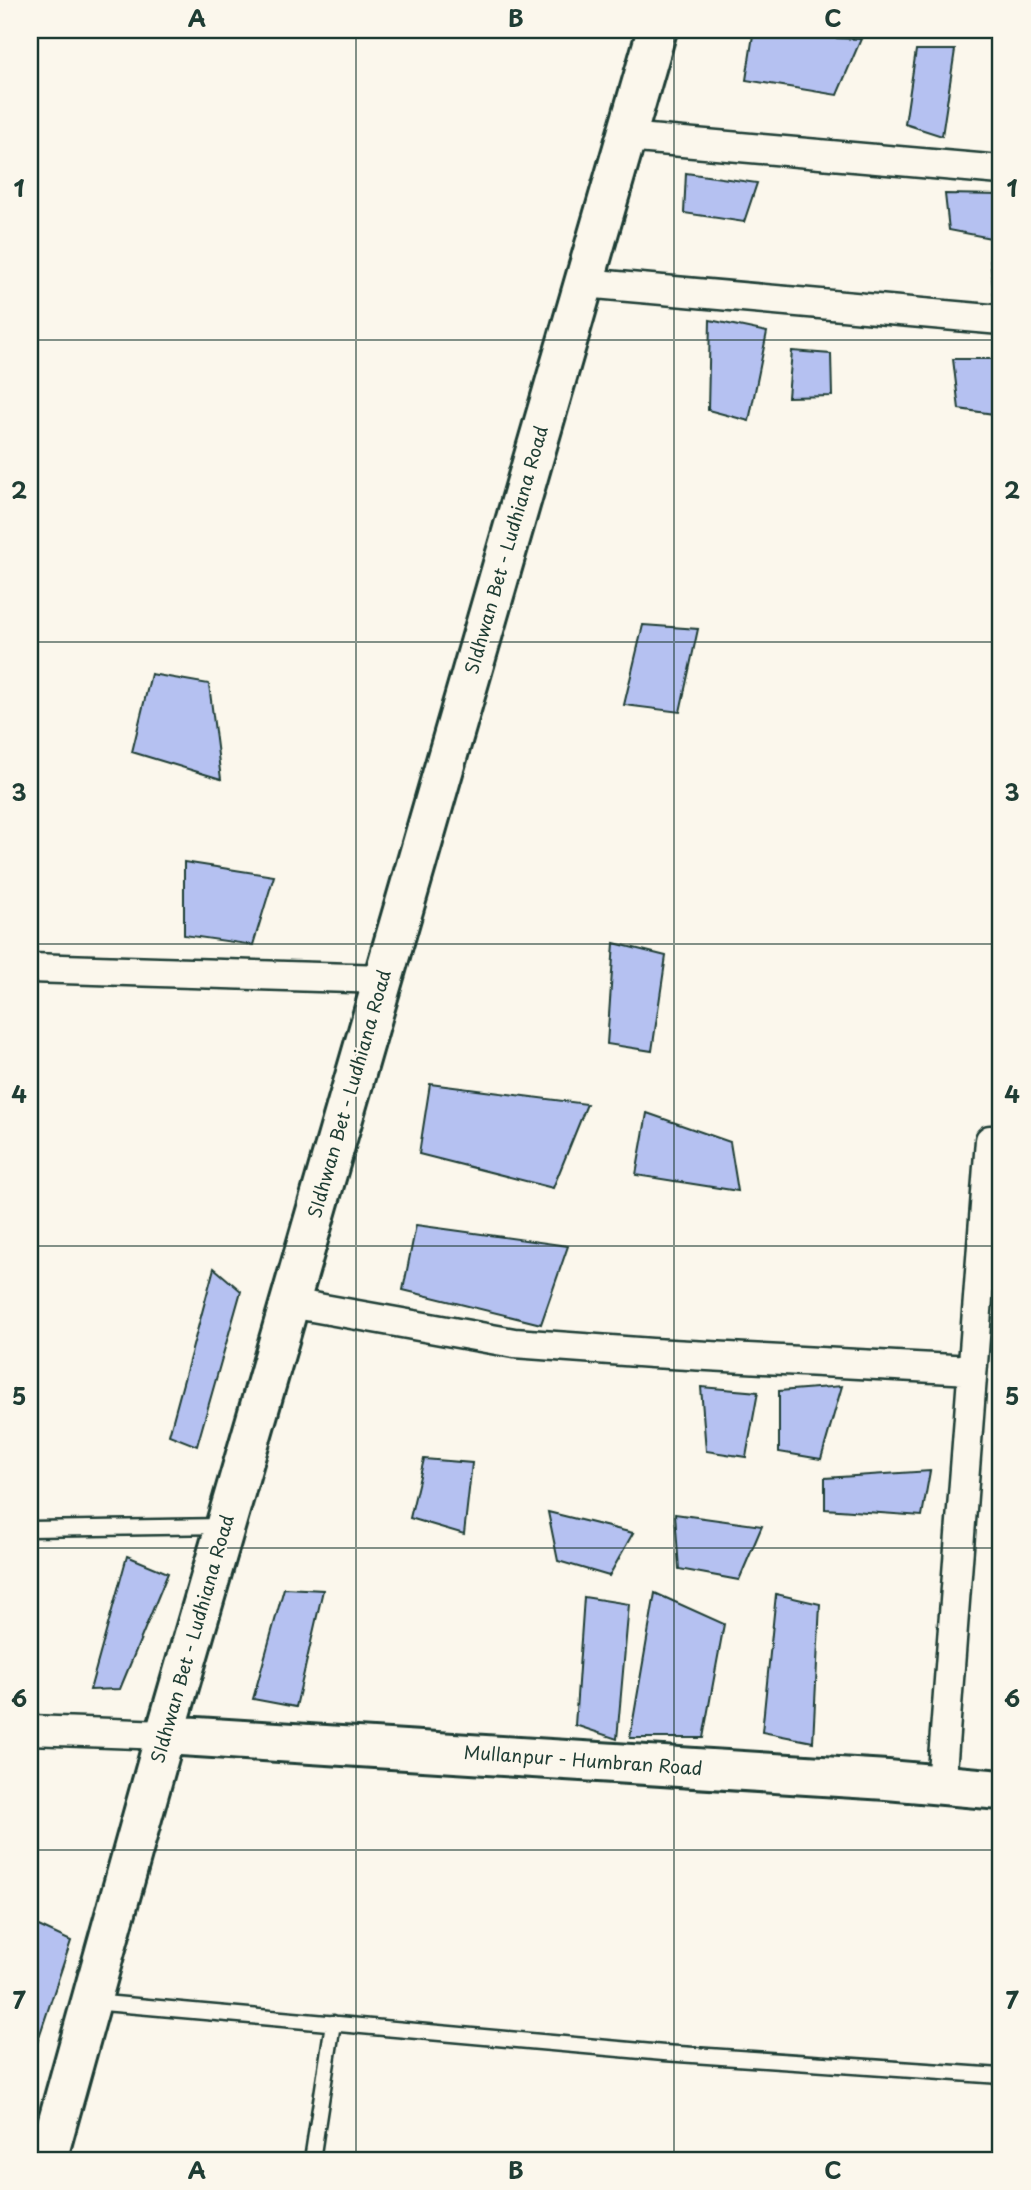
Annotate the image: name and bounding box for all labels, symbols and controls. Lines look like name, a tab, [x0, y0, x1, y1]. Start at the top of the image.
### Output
text: A	[188, 0, 206, 35]
text: B	[508, 0, 524, 35]
text: C	[824, 0, 842, 35]
text: 1	[14, 170, 25, 205]
text: 1	[1007, 170, 1018, 205]
street label: SIdhwan Bet - Ludhiana Road	[457, 422, 554, 677]
text: 2	[11, 472, 27, 507]
text: 2	[1004, 472, 1020, 507]
text: 3	[11, 774, 27, 809]
text: 3	[1004, 774, 1020, 809]
street label: SIdhwan Bet - Ludhiana Road	[300, 966, 397, 1221]
text: 4	[11, 1076, 27, 1111]
text: 4	[1004, 1076, 1020, 1111]
text: 5	[12, 1378, 26, 1413]
text: 5	[1005, 1378, 1019, 1413]
street label: SIdhwan Bet - Ludhiana Road	[143, 1511, 240, 1766]
text: 6	[11, 1680, 27, 1715]
text: 6	[1004, 1680, 1020, 1715]
street label: Mullanpur - Humbran Road	[463, 1738, 703, 1781]
text: 7	[12, 1982, 26, 2017]
text: 7	[1005, 1982, 1019, 2017]
text: A	[188, 2152, 206, 2187]
text: B	[508, 2152, 524, 2187]
text: C	[824, 2152, 842, 2187]

